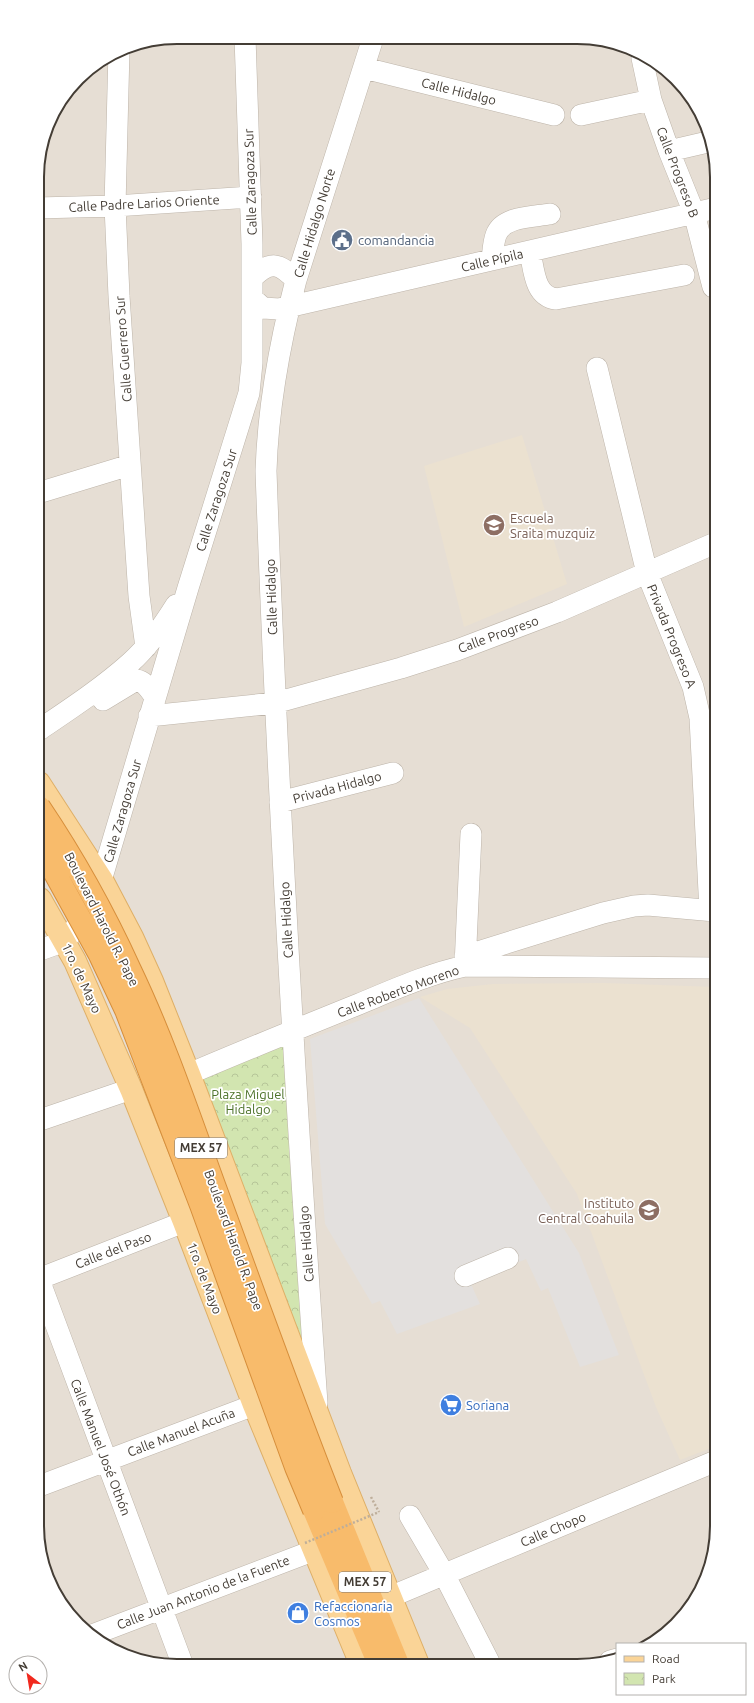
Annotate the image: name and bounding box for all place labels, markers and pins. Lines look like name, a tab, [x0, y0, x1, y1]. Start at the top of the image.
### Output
public building icon: comandancia	[329, 227, 355, 253]
place label: comandancia	[358, 233, 435, 247]
place label: Escuela Sraita muzquiz	[510, 511, 595, 540]
school or university icon: Escuela Sraita muzquiz	[481, 512, 507, 538]
place label: Instituto Central Coahuila	[538, 1196, 634, 1225]
school or university icon: Instituto Central Coahuila	[636, 1197, 662, 1223]
supermarket icon: Soriana	[438, 1392, 464, 1418]
place label: Soriana	[466, 1398, 509, 1412]
place label: Refaccionaria Cosmos	[314, 1599, 393, 1628]
shop icon: Refaccionaria Cosmos	[285, 1600, 311, 1626]

